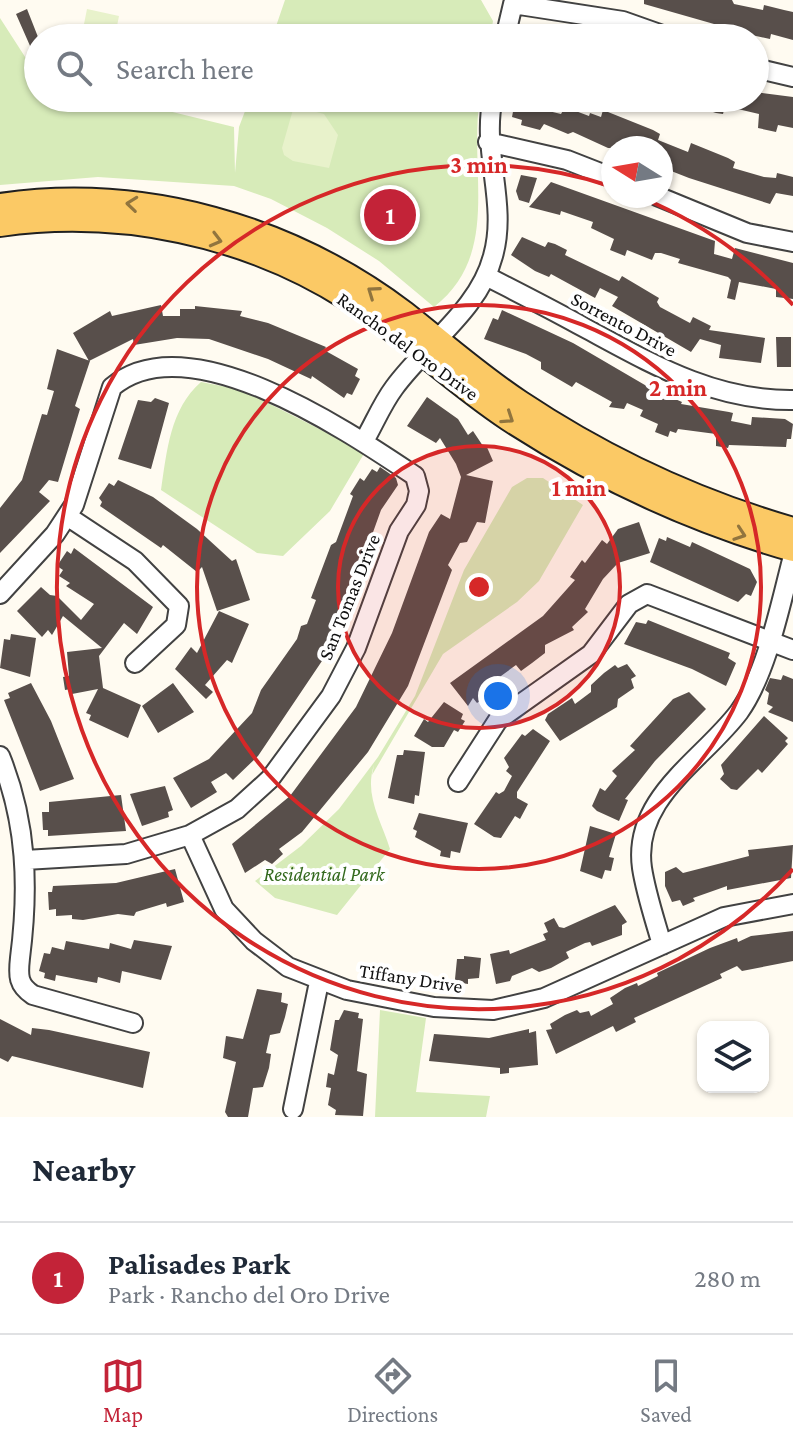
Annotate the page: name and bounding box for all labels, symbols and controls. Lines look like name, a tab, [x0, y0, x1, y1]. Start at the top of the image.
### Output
search box	[24, 24, 769, 112]
icon: search	[52, 46, 96, 90]
text: Search here	[116, 52, 254, 85]
north arrow	[601, 136, 673, 208]
text: 3 min	[450, 151, 508, 178]
pin: 1	[364, 185, 416, 245]
one-way arrow	[125, 195, 138, 212]
one-way arrow	[208, 231, 222, 248]
street label: Rancho del Oro Drive	[333, 287, 483, 405]
one-way arrow	[368, 287, 382, 302]
street label: Sorrento Drive	[568, 287, 681, 361]
text: 2 min	[649, 374, 707, 401]
one-way arrow	[499, 408, 513, 423]
text: 1 min	[552, 474, 607, 501]
one-way arrow	[732, 524, 746, 540]
street label: San Tomas Drive	[314, 531, 384, 663]
centre of rings	[465, 573, 493, 601]
your location	[478, 676, 518, 716]
park label: Residential Park	[263, 863, 386, 885]
street label: Tiffany Drive	[358, 959, 464, 998]
map controls	[697, 1021, 769, 1093]
button: layers	[697, 1021, 769, 1093]
text: Nearby	[32, 1151, 135, 1188]
text: Palisades Park	[108, 1247, 290, 1280]
text: 1	[53, 1264, 63, 1293]
text: 280 m	[694, 1264, 761, 1293]
text: Park · Rancho del Oro Drive	[108, 1280, 390, 1309]
tab: Map	[101, 1354, 145, 1427]
tab: Directions	[347, 1354, 438, 1427]
tab: Saved	[640, 1354, 692, 1427]

